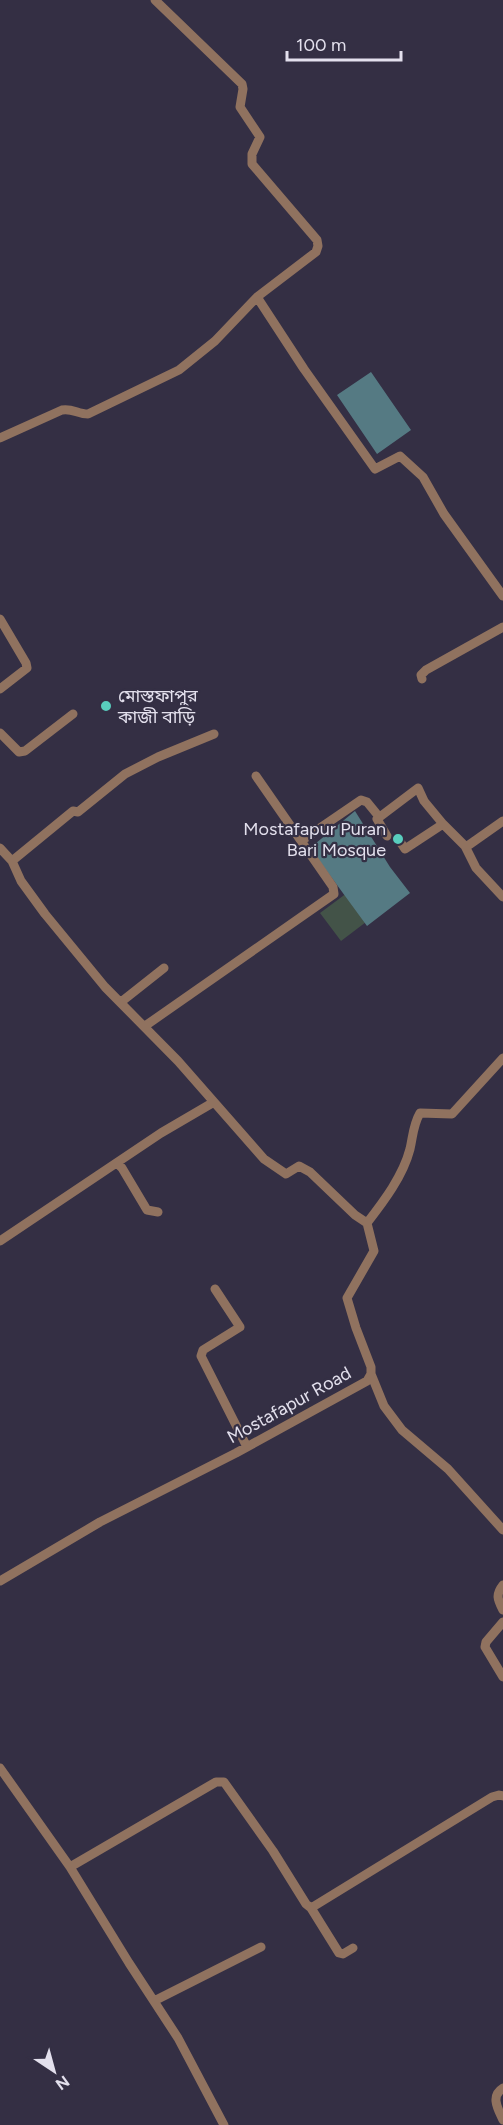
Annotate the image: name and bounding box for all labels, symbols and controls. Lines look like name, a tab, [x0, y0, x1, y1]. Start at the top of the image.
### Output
scale bar	[287, 24, 401, 62]
text: 100 m	[296, 34, 346, 56]
place label: মোস্তফাপুর কাজী বাড়ি	[117, 685, 198, 728]
marker: মোস্তফাপুর কাজী বাড়ি	[99, 699, 113, 713]
place label: Mostafapur Puran Bari Mosque	[243, 818, 386, 861]
marker: Mostafapur Puran Bari Mosque	[391, 832, 405, 846]
street label: Mostafapur Road	[223, 1362, 355, 1448]
north arrow	[24, 2041, 84, 2101]
text: N	[52, 2071, 73, 2094]

